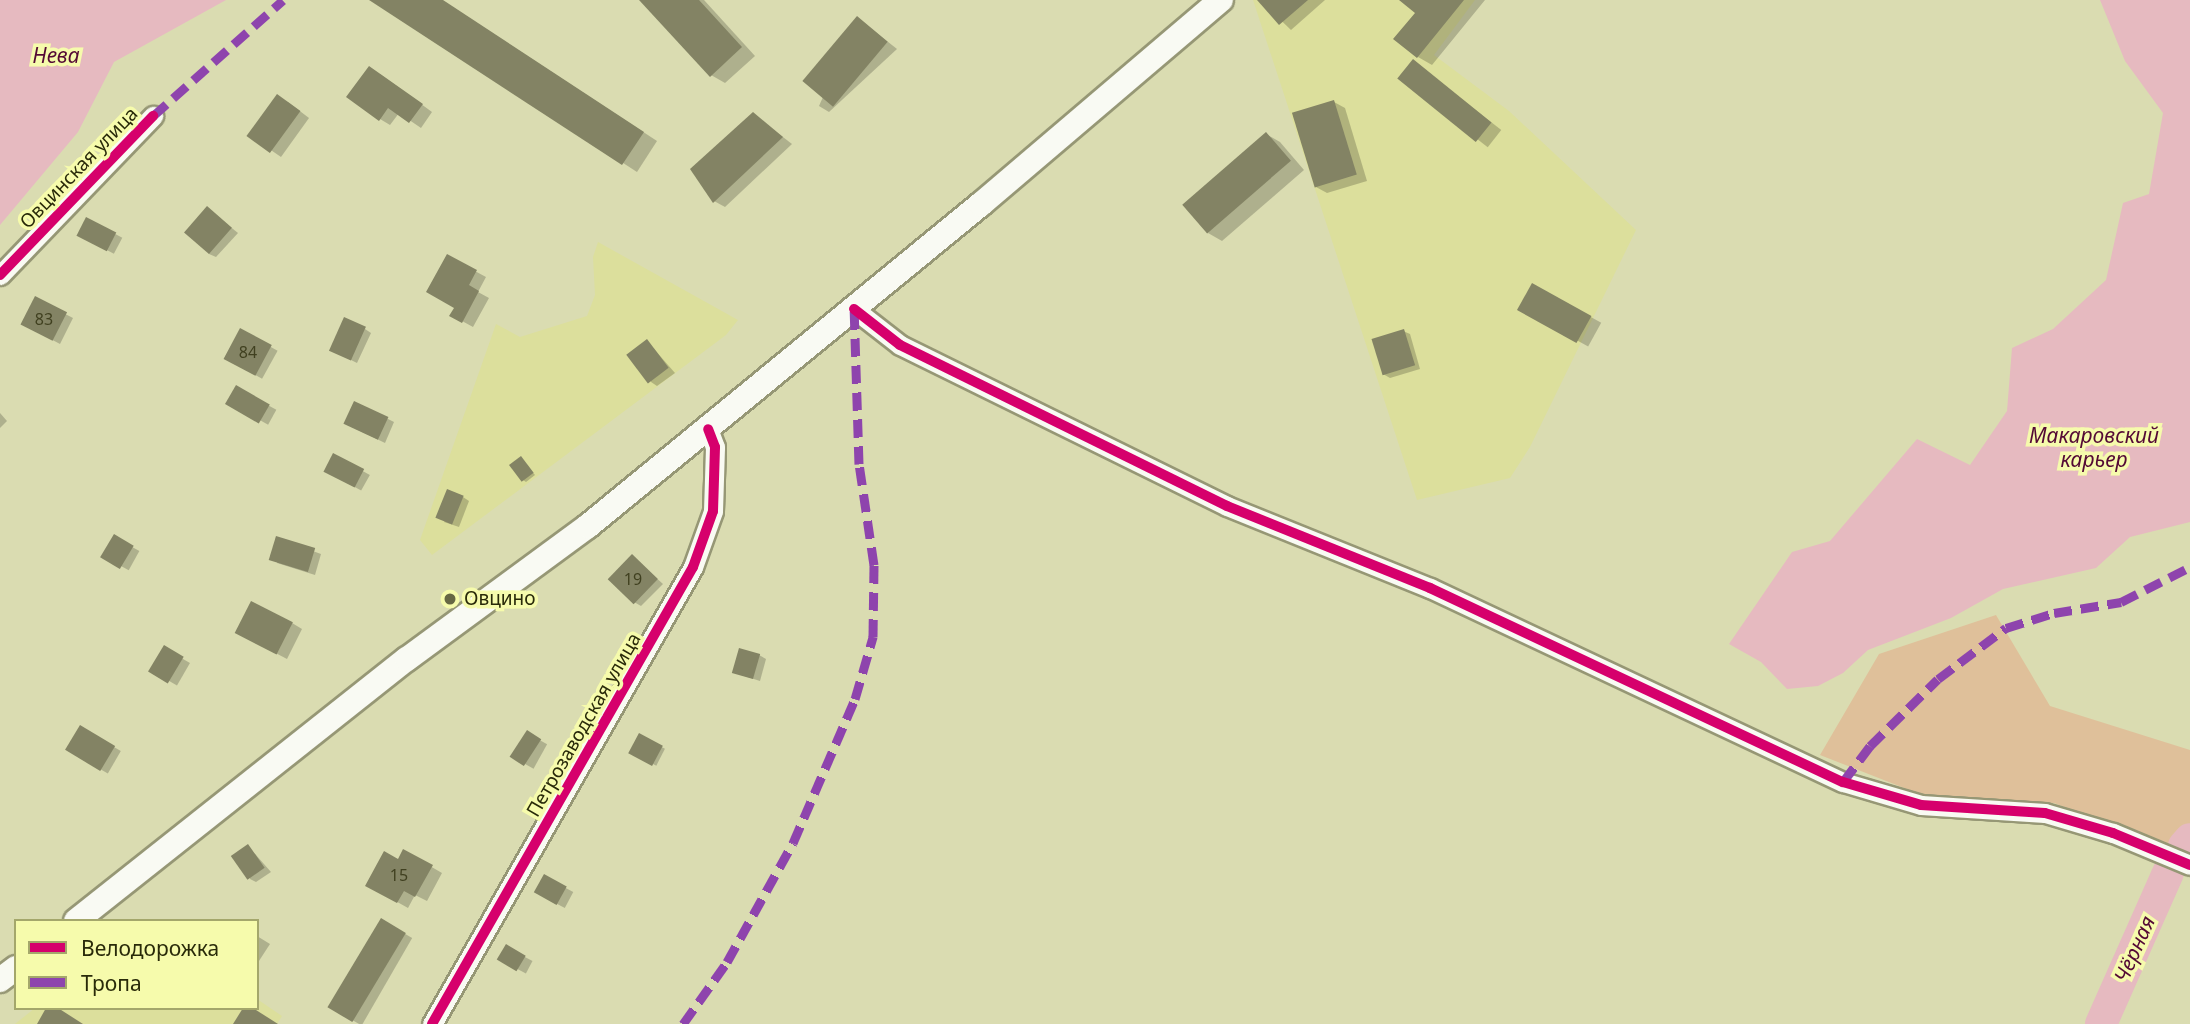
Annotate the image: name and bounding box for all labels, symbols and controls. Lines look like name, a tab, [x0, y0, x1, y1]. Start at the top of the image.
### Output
water label: Нева	[32, 42, 80, 68]
street label: Овцинская улица	[15, 103, 143, 233]
house number: 83	[35, 309, 53, 329]
house number: 84	[239, 342, 257, 362]
water label: Макаровский карьер	[2029, 422, 2159, 472]
house number: 19	[624, 569, 642, 589]
place label: Овцино	[464, 588, 536, 610]
marker: Овцино	[442, 591, 458, 607]
street label: Петрозаводская улица	[522, 629, 646, 821]
house number: 15	[390, 865, 408, 885]
water label: Чёрная	[2108, 912, 2160, 986]
legend	[14, 919, 259, 1010]
text: Велодорожка	[81, 934, 219, 962]
text: Тропа	[81, 969, 142, 997]

